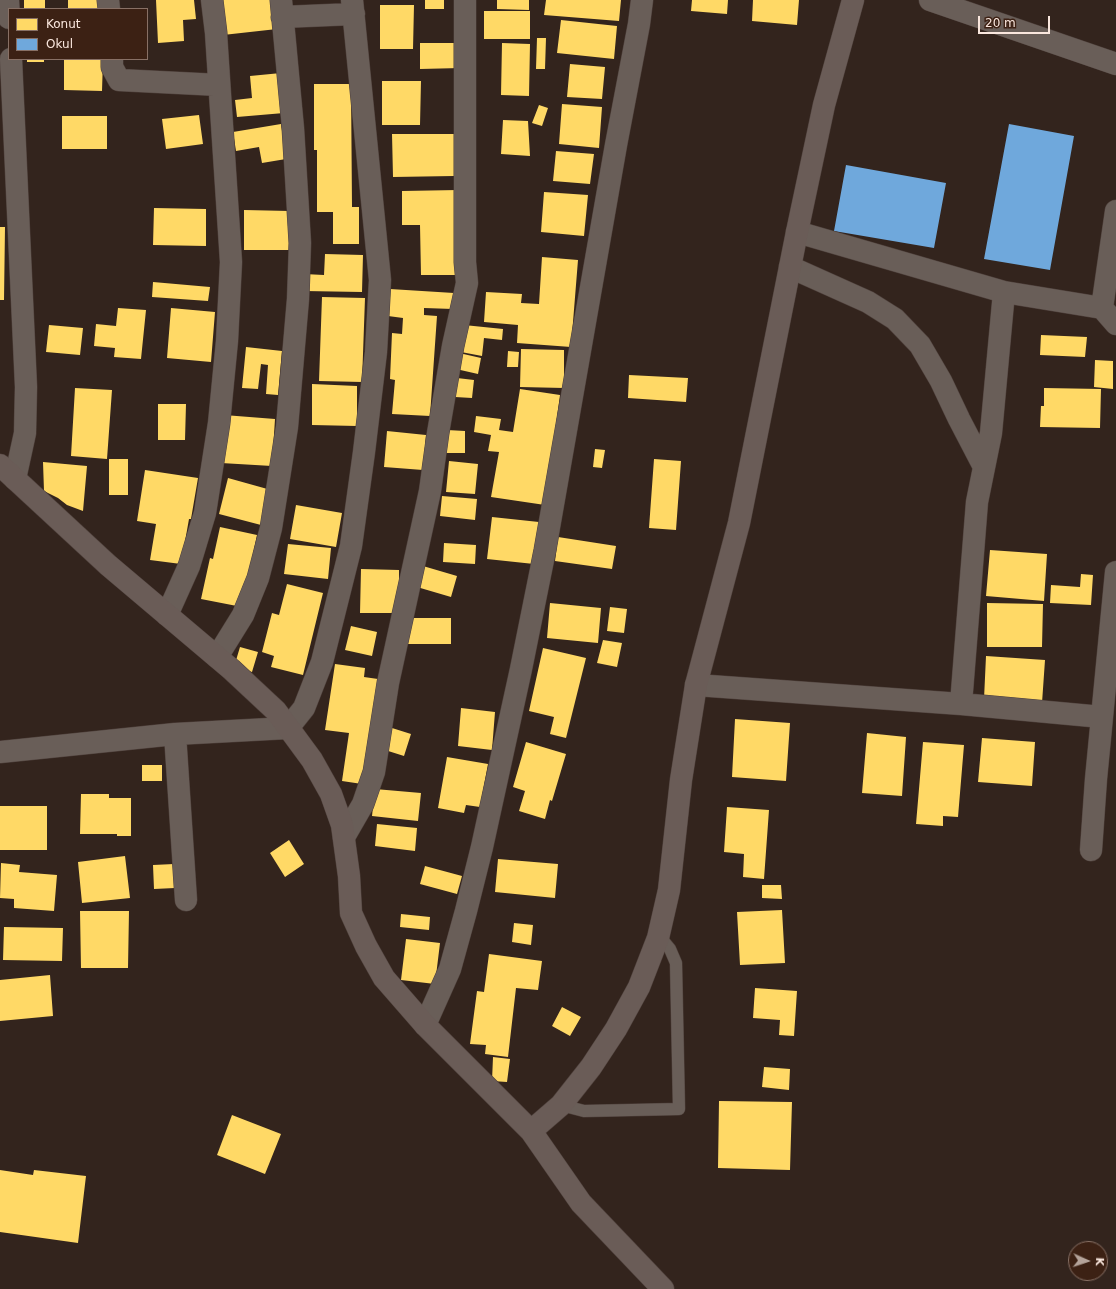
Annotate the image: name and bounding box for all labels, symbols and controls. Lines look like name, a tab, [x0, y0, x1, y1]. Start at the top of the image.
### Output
legend	[8, 8, 148, 60]
scale bar	[980, 8, 1052, 34]
text: 20 m	[985, 16, 1016, 30]
text: Konut	[46, 17, 81, 31]
text: Okul	[46, 37, 73, 51]
north arrow	[1068, 1241, 1108, 1281]
text: K	[1093, 1257, 1106, 1266]

